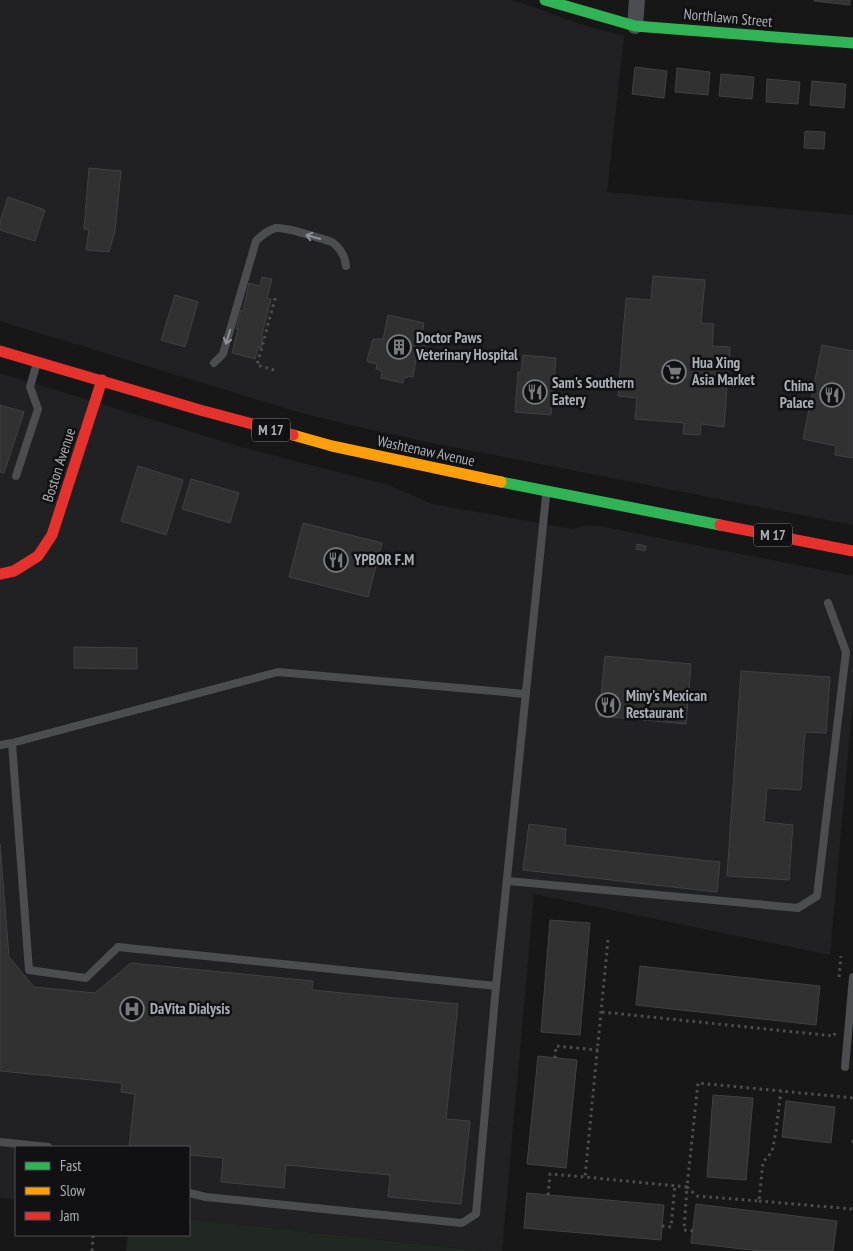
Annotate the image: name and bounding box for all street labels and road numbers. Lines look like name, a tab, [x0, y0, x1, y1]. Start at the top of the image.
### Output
street label: Northlawn Street	[683, 4, 773, 31]
road number: M 17	[252, 418, 290, 442]
street label: Boston Avenue	[38, 426, 79, 504]
street label: Washtenaw Avenue	[376, 431, 477, 470]
road number: M 17	[754, 524, 792, 546]

